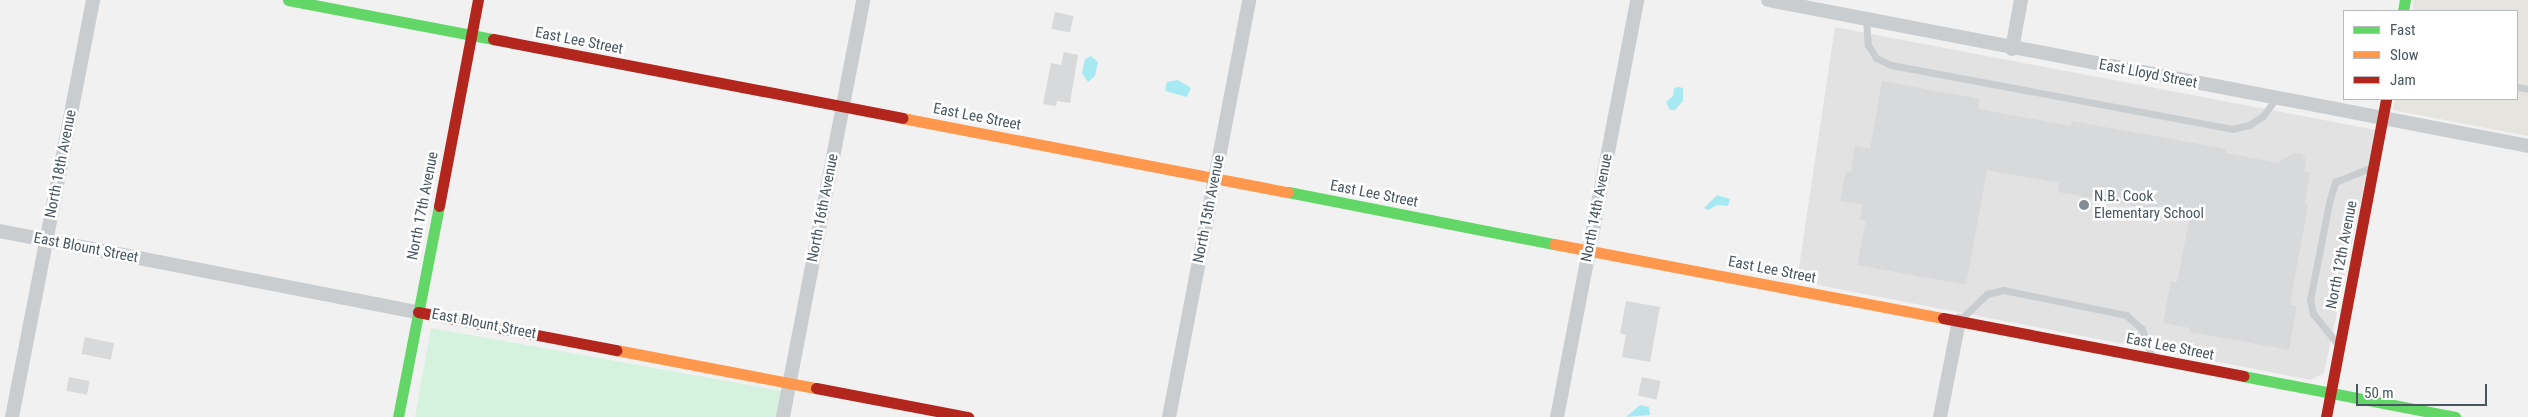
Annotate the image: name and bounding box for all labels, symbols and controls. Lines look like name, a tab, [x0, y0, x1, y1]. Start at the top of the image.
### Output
legend	[2343, 10, 2518, 100]
text: Fast	[2390, 21, 2415, 39]
street label: East Lee Street	[534, 24, 624, 58]
text: Slow	[2390, 46, 2419, 64]
street label: East Lloyd Street	[2097, 56, 2199, 92]
text: Jam	[2390, 71, 2416, 89]
street label: East Lee Street	[932, 100, 1022, 134]
street label: North 18th Avenue	[42, 108, 80, 220]
street label: North 17th Avenue	[404, 150, 442, 262]
street label: North 16th Avenue	[804, 152, 842, 264]
street label: North 14th Avenue	[1578, 152, 1616, 264]
street label: North 15th Avenue	[1190, 153, 1228, 265]
street label: East Lee Street	[1329, 177, 1419, 211]
place label: N.B. Cook Elementary School	[2094, 187, 2204, 222]
marker: N.B. Cook Elementary School	[2078, 199, 2090, 211]
street label: North 12th Avenue	[2323, 199, 2361, 311]
street label: East Blount Street	[32, 229, 140, 267]
street label: East Lee Street	[1727, 253, 1817, 287]
street label: East Blount Street	[430, 305, 538, 343]
street label: East Lee Street	[2125, 330, 2215, 364]
scale bar	[2358, 374, 2489, 406]
text: 50 m	[2364, 384, 2394, 402]

